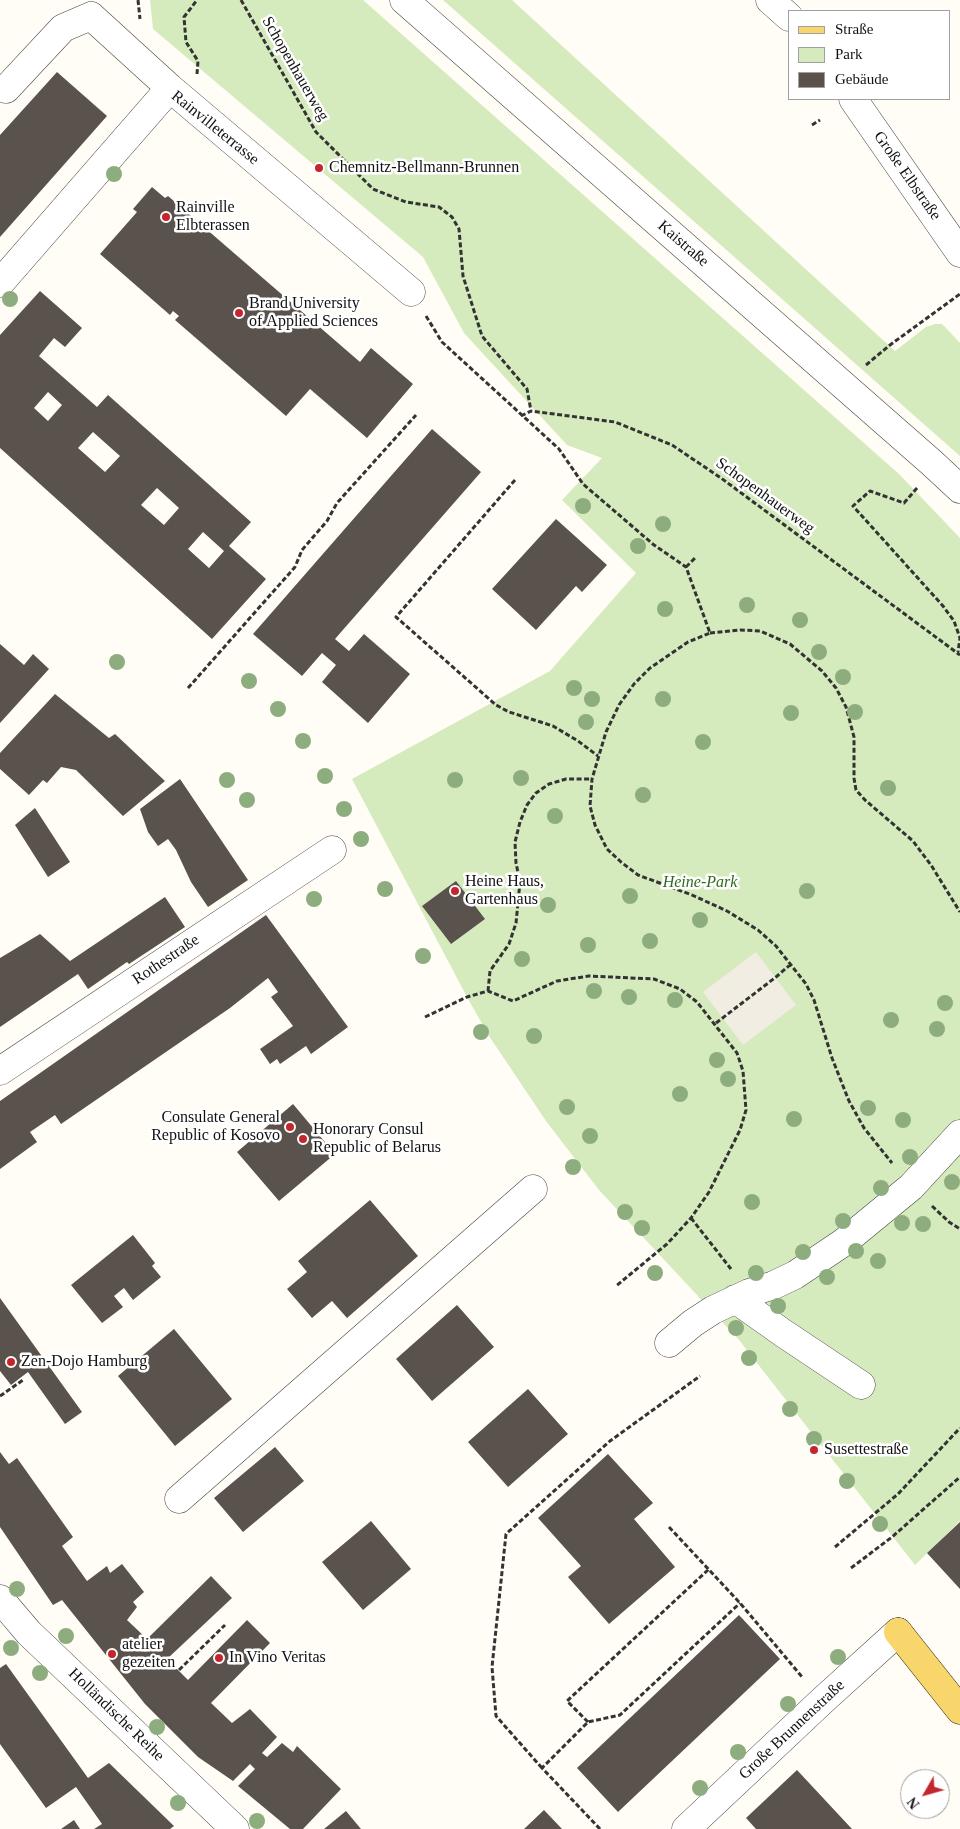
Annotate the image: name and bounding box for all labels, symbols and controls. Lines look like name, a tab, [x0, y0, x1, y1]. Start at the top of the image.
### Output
legend	[788, 10, 950, 100]
street label: Schopenhauerweg	[257, 13, 333, 125]
text: Straße	[835, 21, 873, 37]
text: Park	[835, 46, 863, 62]
text: Gebäude	[835, 71, 888, 87]
street label: Rainvilleterrasse	[167, 87, 263, 169]
street label: Große Elbstraße	[869, 128, 945, 224]
place label: Chemnitz-Bellmann-Brunnen	[329, 158, 519, 178]
marker: Chemnitz-Bellmann-Brunnen	[313, 162, 325, 174]
place label: Rainville Elbterassen	[176, 198, 250, 236]
marker: Rainville Elbterassen	[160, 211, 172, 223]
street label: Kaistraße	[654, 217, 712, 271]
place label: Brand University of Applied Sciences	[249, 294, 378, 332]
marker: Brand University of Applied Sciences	[233, 307, 245, 319]
street label: Schopenhauerweg	[712, 454, 818, 538]
place label: Heine Haus, Gartenhaus	[465, 872, 544, 910]
park label: Heine-Park	[663, 873, 737, 893]
marker: Heine Haus, Gartenhaus	[449, 885, 461, 897]
street label: Rothestraße	[129, 931, 203, 989]
place label: Consulate General Republic of Kosovo	[151, 1108, 280, 1146]
place label: Honorary Consul Republic of Belarus	[313, 1120, 441, 1158]
marker: Consulate General Republic of Kosovo	[284, 1121, 296, 1133]
marker: Honorary Consul Republic of Belarus	[297, 1133, 309, 1145]
place label: Zen-Dojo Hamburg	[21, 1352, 147, 1372]
marker: Zen-Dojo Hamburg	[5, 1356, 17, 1368]
place label: Susettestraße	[824, 1440, 908, 1460]
marker: Susettestraße	[808, 1444, 820, 1456]
place label: atelier gezeiten	[122, 1635, 175, 1673]
marker: atelier gezeiten	[106, 1648, 118, 1660]
place label: In Vino Veritas	[229, 1648, 326, 1668]
marker: In Vino Veritas	[213, 1652, 225, 1664]
street label: Holländische Reihe	[64, 1664, 168, 1766]
street label: Große Brunnenstraße	[735, 1676, 849, 1784]
north arrow	[900, 1769, 950, 1819]
text: N	[905, 1794, 923, 1812]

